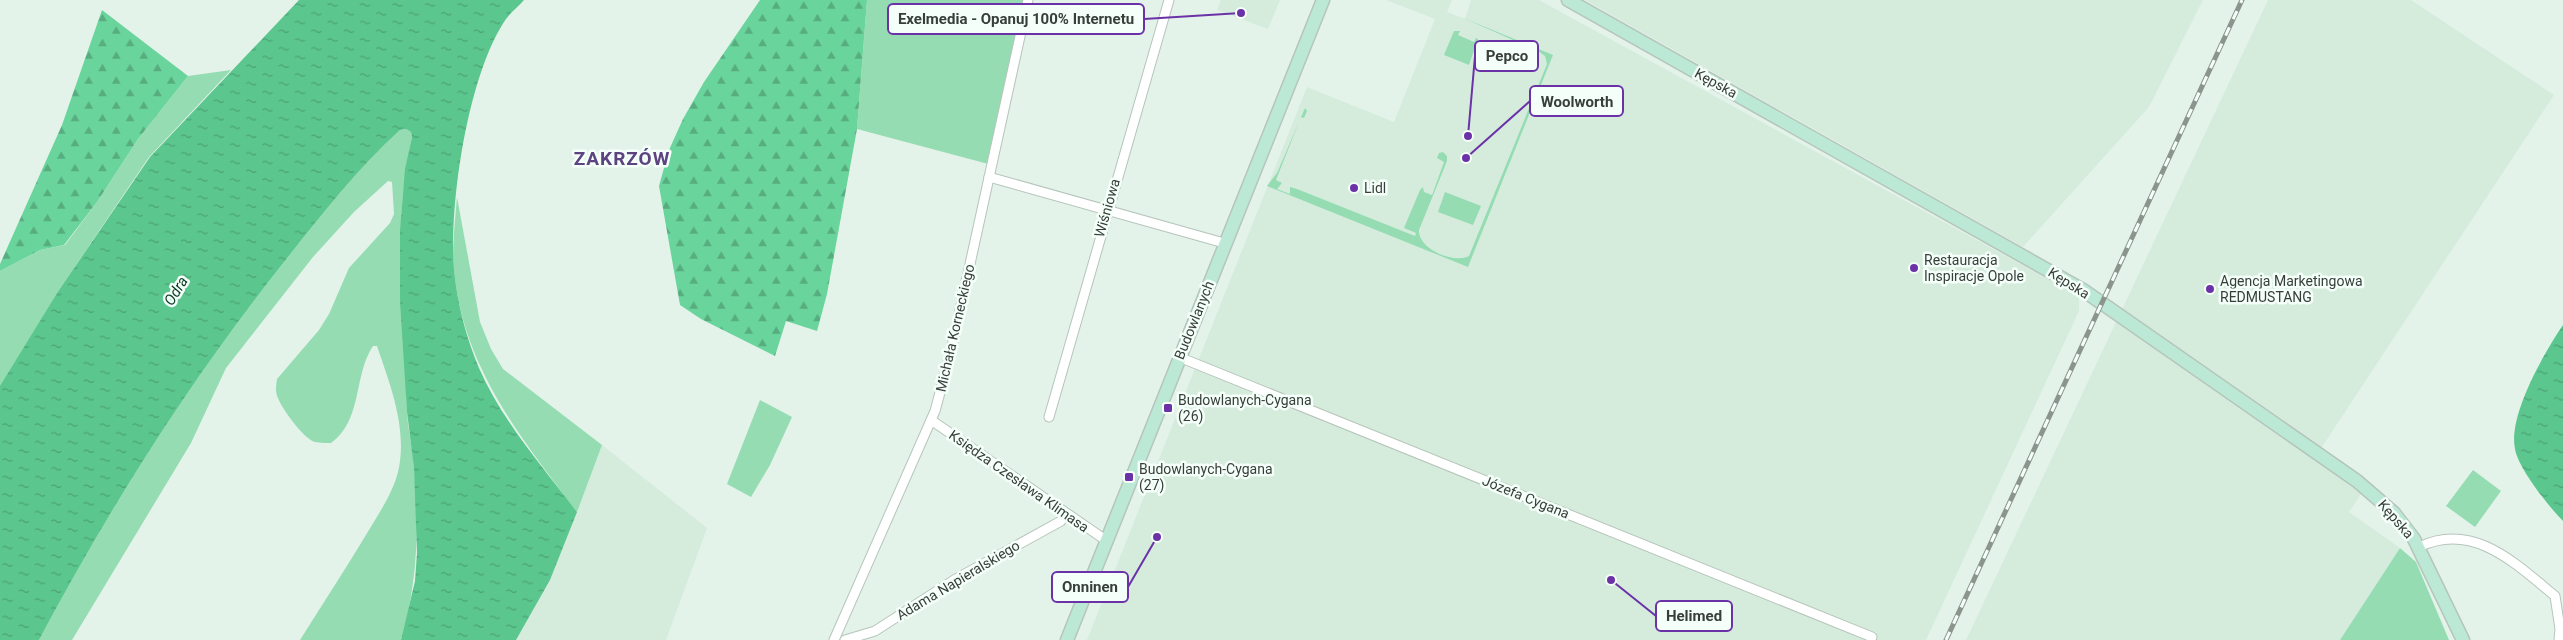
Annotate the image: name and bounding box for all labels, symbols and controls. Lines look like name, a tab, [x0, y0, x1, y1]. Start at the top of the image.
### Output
callout: Exelmedia - Opanuj 100% Internetu	[888, 4, 1144, 34]
text: Exelmedia - Opanuj 100% Internetu	[898, 10, 1134, 28]
callout: Pepco	[1475, 41, 1538, 71]
text: Pepco	[1486, 47, 1528, 65]
street label: Kępska	[1692, 65, 1740, 101]
callout: Woolworth	[1530, 86, 1623, 116]
text: Woolworth	[1541, 93, 1613, 111]
district label: ZAKRZÓW	[574, 147, 670, 170]
street label: Wiśniowa	[1091, 177, 1123, 239]
place label: Lidl	[1364, 180, 1386, 196]
marker: Lidl	[1348, 182, 1360, 194]
place label: Restauracja Inspiracje Opole	[1924, 252, 2024, 284]
street label: Michała Korneckiego	[932, 262, 978, 393]
marker: Restauracja Inspiracje Opole	[1908, 262, 1920, 274]
street label: Kępska	[2045, 264, 2093, 302]
water label: Odra	[160, 273, 192, 309]
place label: Agencja Marketingowa REDMUSTANG	[2220, 273, 2363, 305]
street label: Budowlanych	[1171, 278, 1217, 362]
marker: Agencja Marketingowa REDMUSTANG	[2204, 283, 2216, 295]
place label: Budowlanych-Cygana (26)	[1178, 392, 1312, 425]
marker: Budowlanych-Cygana (26)	[1162, 402, 1174, 414]
street label: Księdza Czesława Klimasa	[946, 427, 1092, 535]
place label: Budowlanych-Cygana (27)	[1139, 461, 1273, 494]
marker: Budowlanych-Cygana (27)	[1123, 471, 1135, 483]
street label: Józefa Cygana	[1480, 472, 1572, 522]
street label: Kępska	[2375, 496, 2417, 542]
street label: Adama Napieralskiego	[894, 537, 1022, 623]
callout: Onninen	[1052, 572, 1128, 602]
text: Onninen	[1062, 578, 1118, 596]
callout: Helimed	[1656, 601, 1732, 631]
text: Helimed	[1666, 607, 1722, 625]

